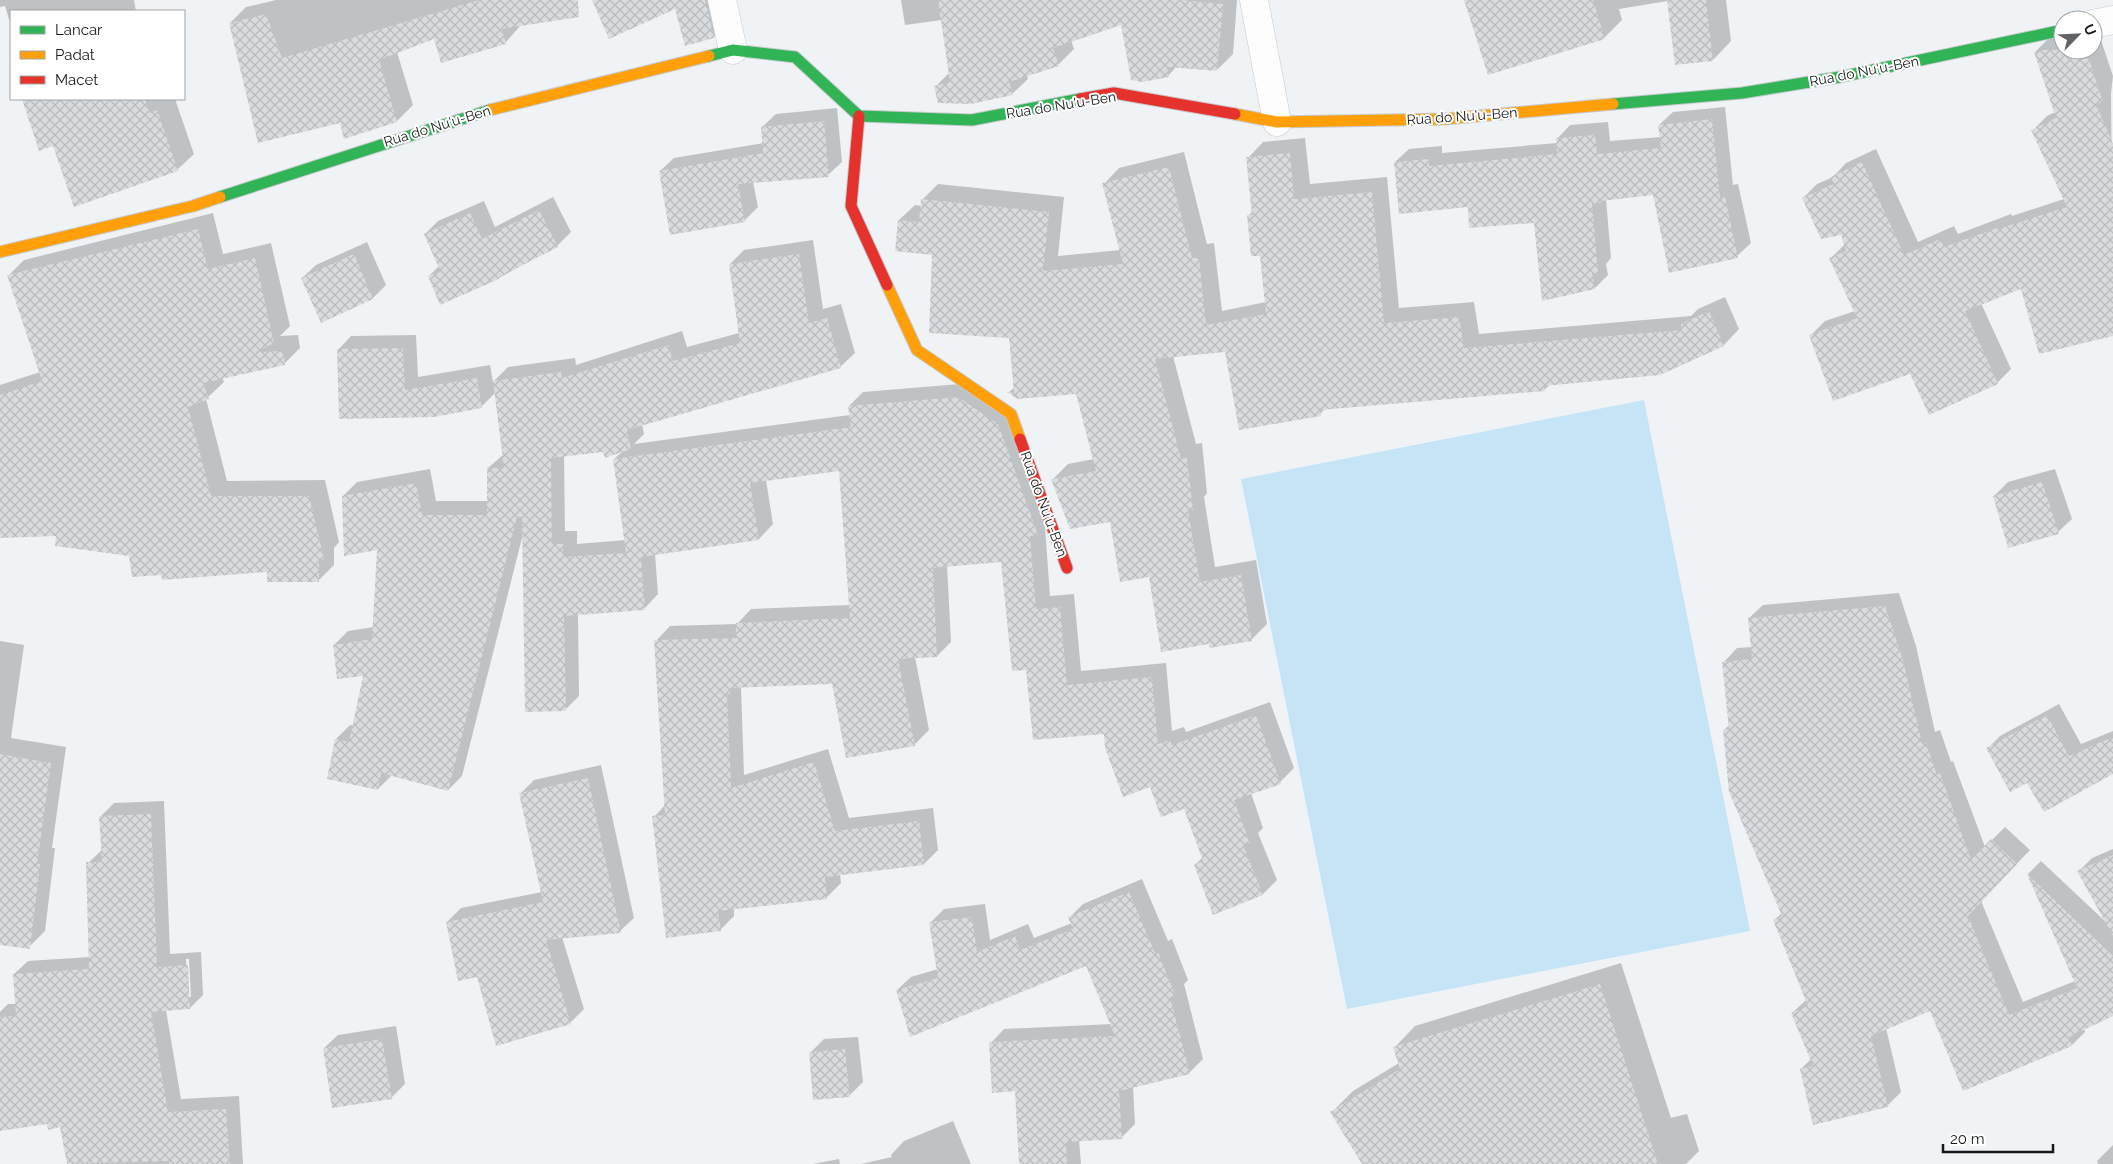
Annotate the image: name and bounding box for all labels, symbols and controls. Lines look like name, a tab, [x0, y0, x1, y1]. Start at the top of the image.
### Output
legend	[10, 10, 185, 100]
north arrow	[2053, 10, 2103, 60]
text: Lancar	[55, 21, 103, 39]
text: U	[2080, 22, 2099, 38]
text: Padat	[55, 46, 95, 64]
street label: Rua do Nu'u-Ben	[1808, 53, 1920, 89]
text: Macet	[55, 71, 98, 89]
street label: Rua do Nu'u-Ben	[1005, 88, 1117, 122]
street label: Rua do Nu'u-Ben	[382, 102, 492, 150]
street label: Rua do Nu'u-Ben	[1406, 104, 1518, 128]
street label: Rua do Nu'u-Ben	[1018, 449, 1070, 559]
scale bar	[1943, 1122, 2053, 1154]
text: 20 m	[1950, 1130, 1985, 1148]

